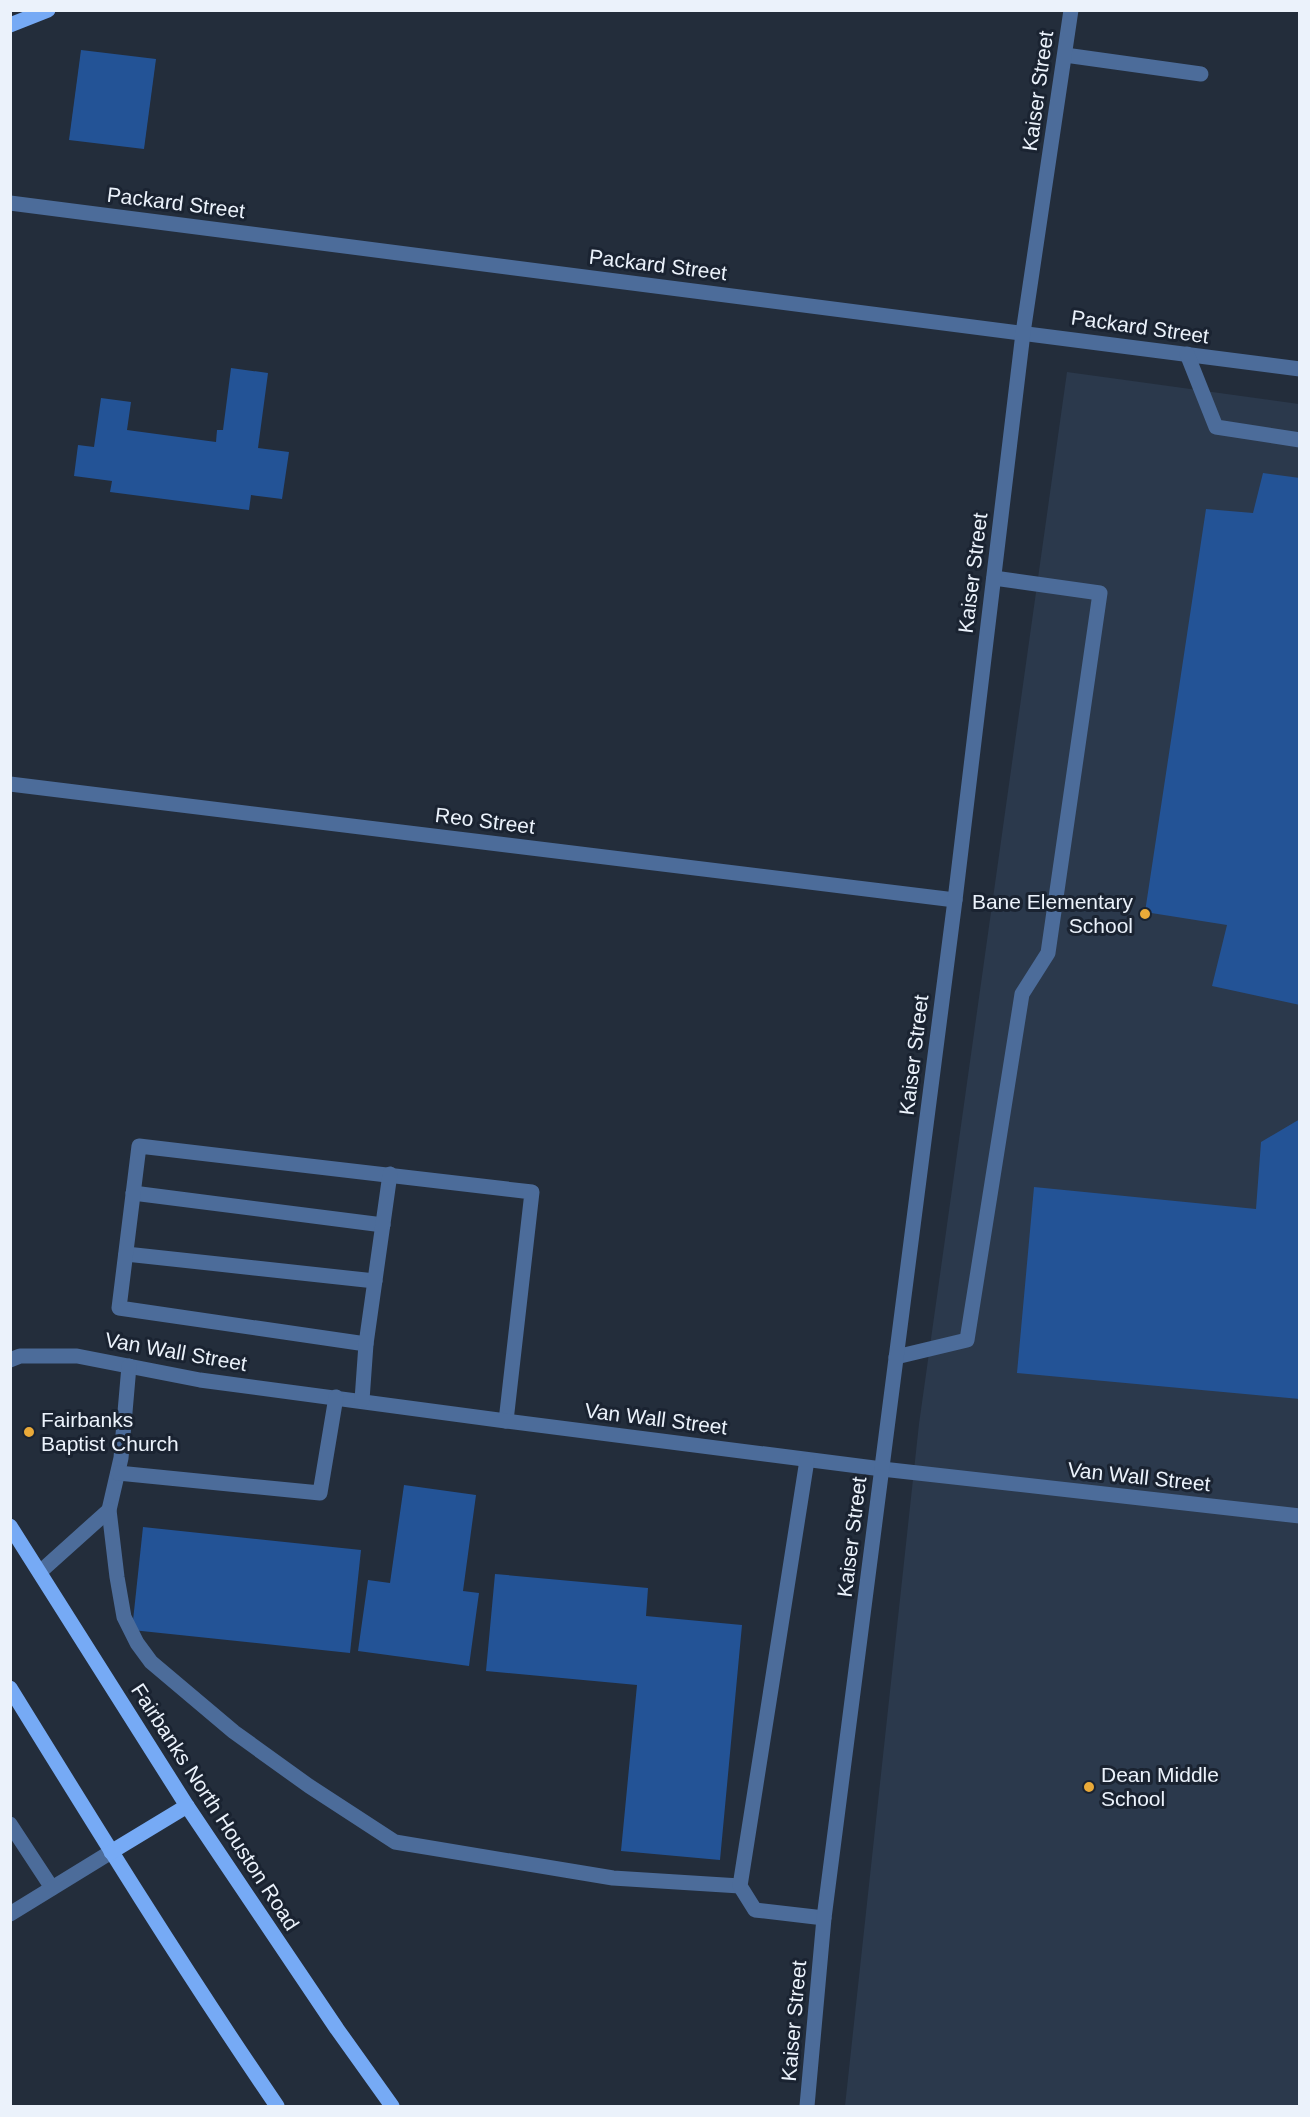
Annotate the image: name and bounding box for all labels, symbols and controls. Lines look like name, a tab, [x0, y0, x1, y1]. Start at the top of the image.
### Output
street label: Kaiser Street	[1018, 29, 1057, 153]
street label: Packard Street	[106, 183, 247, 222]
street label: Packard Street	[588, 245, 729, 284]
street label: Packard Street	[1070, 305, 1211, 348]
street label: Kaiser Street	[954, 511, 991, 635]
street label: Reo Street	[434, 803, 536, 838]
place label: Bane Elementary School	[972, 890, 1133, 937]
marker: Bane Elementary School	[1138, 907, 1152, 921]
street label: Kaiser Street	[895, 993, 932, 1117]
street label: Van Wall Street	[103, 1328, 249, 1375]
street label: Van Wall Street	[583, 1398, 729, 1439]
place label: Fairbanks Baptist Church	[41, 1408, 179, 1455]
marker: Fairbanks Baptist Church	[22, 1425, 36, 1439]
street label: Van Wall Street	[1066, 1458, 1212, 1495]
street label: Kaiser Street	[833, 1475, 870, 1599]
street label: Fairbanks North Houston Road	[127, 1679, 304, 1934]
place label: Dean Middle School	[1101, 1763, 1219, 1810]
marker: Dean Middle School	[1082, 1780, 1096, 1794]
street label: Kaiser Street	[777, 1959, 810, 2082]

